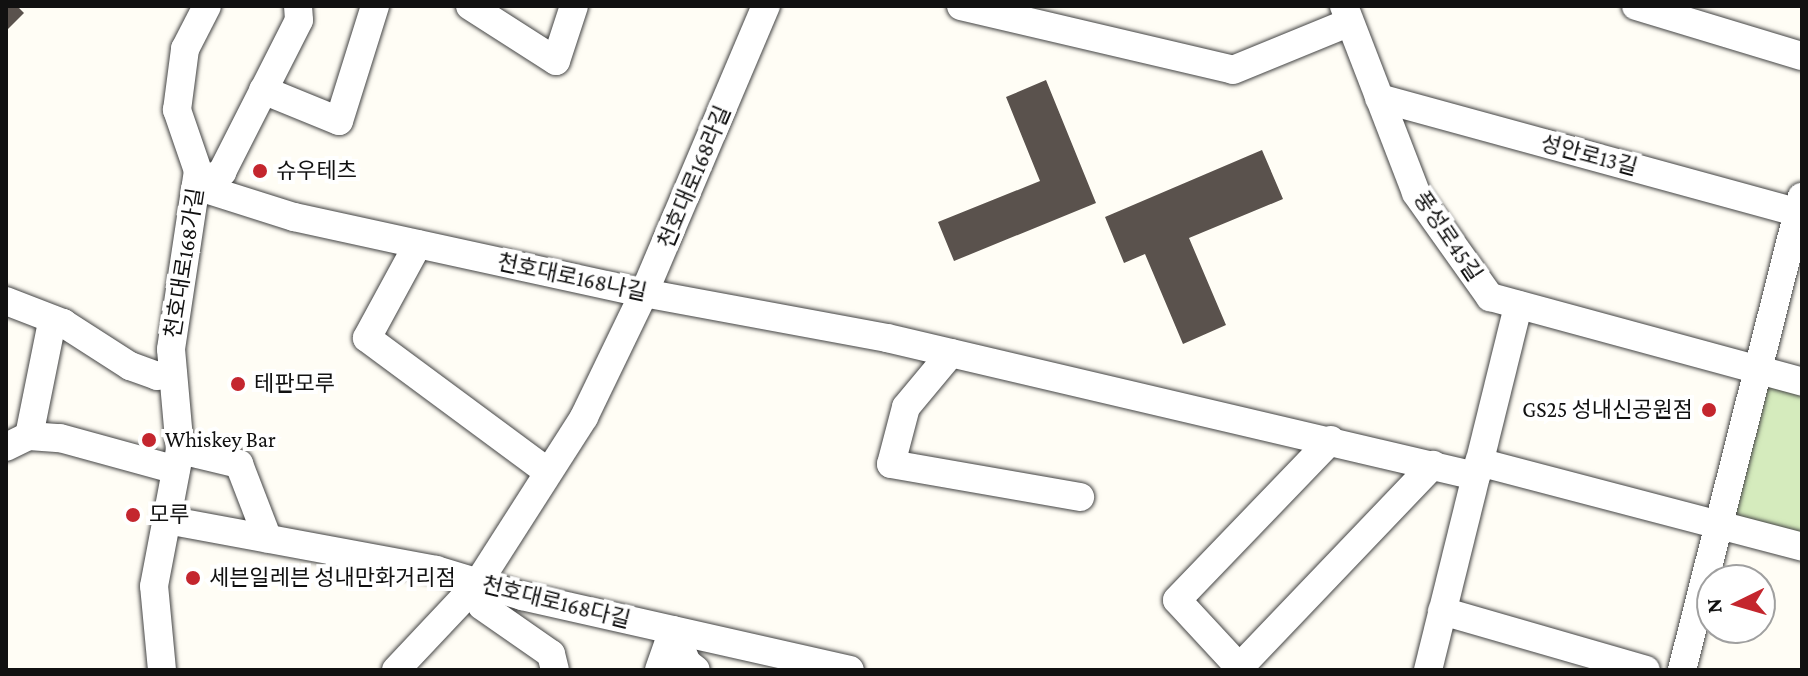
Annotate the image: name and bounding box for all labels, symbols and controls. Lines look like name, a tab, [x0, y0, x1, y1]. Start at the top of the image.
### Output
street label: 천호대로168라길	[652, 102, 736, 252]
street label: 성안로13길	[1538, 129, 1640, 181]
place label: 슈우테츠	[276, 158, 357, 184]
marker: 슈우테츠	[251, 162, 269, 180]
street label: 천호대로168가길	[159, 186, 209, 340]
street label: 풍성로45길	[1408, 186, 1488, 286]
street label: 천호대로168나길	[495, 248, 649, 306]
place label: 테판모루	[254, 371, 335, 397]
marker: 테판모루	[229, 375, 247, 393]
place label: GS25 성내신공원점	[1522, 397, 1693, 423]
marker: GS25 성내신공원점	[1700, 401, 1718, 419]
place label: Whiskey Bar	[165, 427, 276, 453]
marker: Whiskey Bar	[140, 431, 158, 449]
place label: 모루	[149, 502, 189, 528]
marker: 모루	[124, 506, 142, 524]
north arrow	[1696, 564, 1776, 644]
place label: 세븐일레븐 성내만화거리점	[209, 565, 456, 591]
marker: 세븐일레븐 성내만화거리점	[184, 569, 202, 587]
street label: 천호대로168다길	[479, 571, 633, 633]
text: N	[1700, 597, 1727, 615]

